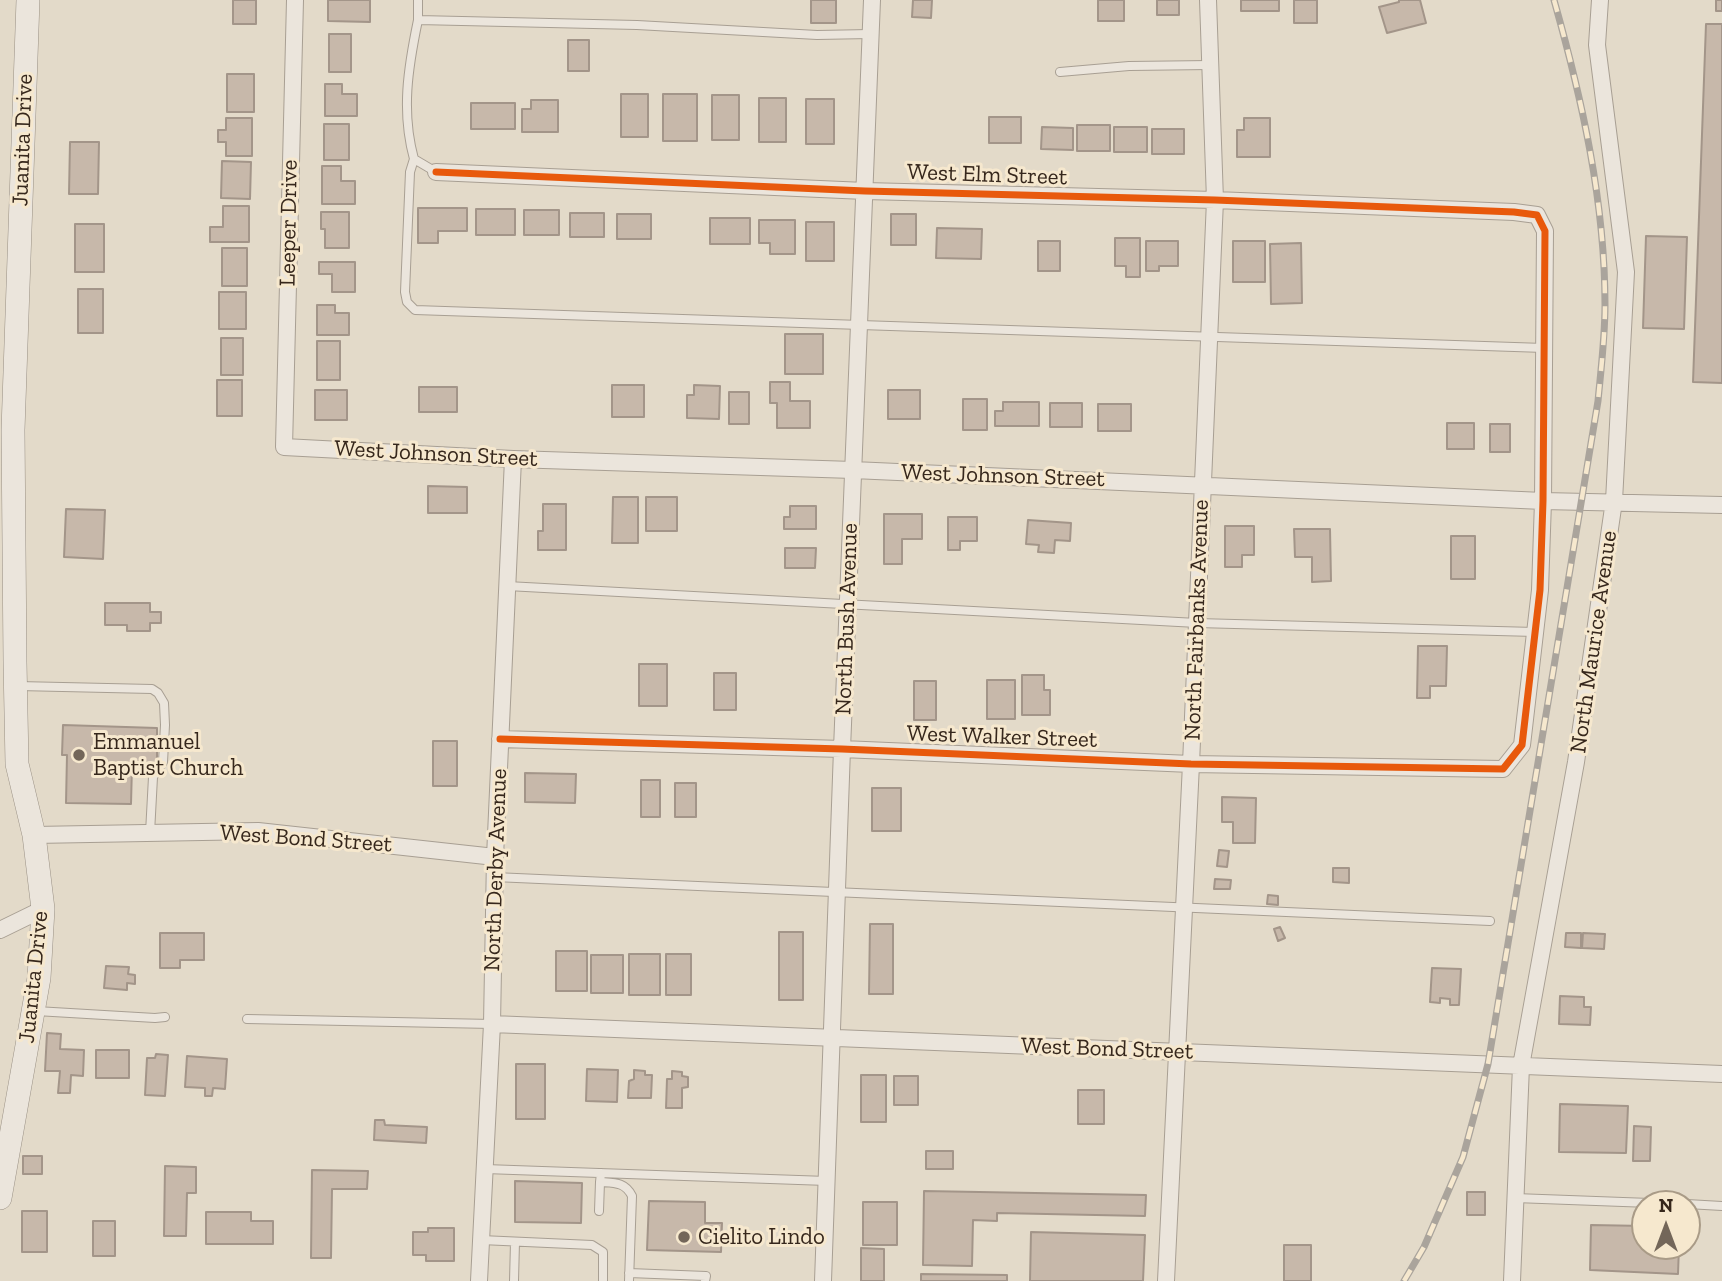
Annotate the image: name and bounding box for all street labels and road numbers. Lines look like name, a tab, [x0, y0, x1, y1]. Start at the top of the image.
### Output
street label: Juanita Drive	[7, 73, 39, 207]
street label: West Elm Street	[906, 158, 1068, 192]
street label: Leeper Drive	[274, 159, 304, 287]
street label: West Johnson Street	[334, 435, 538, 473]
street label: West Johnson Street	[901, 459, 1105, 493]
street label: North Fairbanks Avenue	[1179, 499, 1215, 741]
street label: North Bush Avenue	[830, 522, 864, 716]
street label: North Maurice Avenue	[1565, 529, 1623, 755]
street label: West Walker Street	[906, 720, 1098, 754]
street label: North Derby Avenue	[479, 768, 513, 972]
street label: West Bond Street	[219, 819, 393, 859]
street label: Juanita Drive	[13, 910, 55, 1044]
street label: West Bond Street	[1020, 1032, 1194, 1066]

